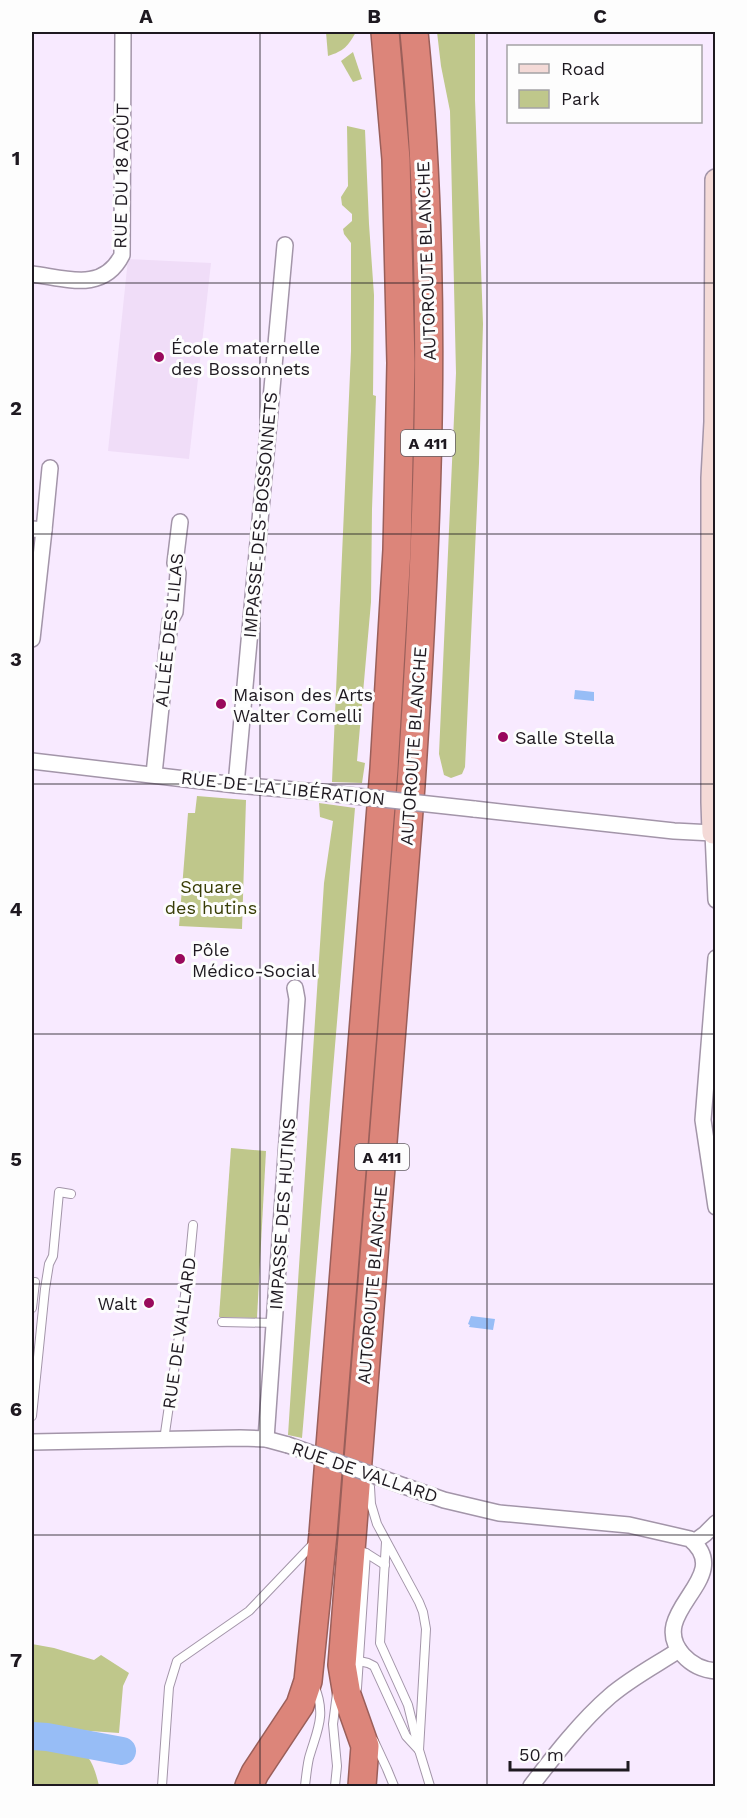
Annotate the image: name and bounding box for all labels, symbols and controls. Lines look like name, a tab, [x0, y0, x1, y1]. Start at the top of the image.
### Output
text: A	[139, 4, 153, 28]
text: B	[367, 4, 381, 28]
text: C	[593, 4, 607, 28]
legend	[507, 45, 702, 123]
text: Road	[561, 58, 605, 79]
text: Park	[561, 88, 600, 109]
street label: RUE DU 18 AOÛT	[109, 103, 133, 249]
text: 1	[12, 146, 20, 170]
street label: AUTOROUTE BLANCHE	[412, 161, 440, 361]
place label: École maternelle des Bossonnets	[171, 337, 320, 379]
marker: École maternelle des Bossonnets	[152, 350, 166, 364]
street label: IMPASSE DES BOSSONNETS	[239, 391, 281, 639]
text: 2	[10, 396, 22, 420]
road number: A 411	[401, 430, 455, 456]
street label: ALLÉE DES LILAS	[150, 552, 188, 708]
street label: AUTOROUTE BLANCHE	[396, 646, 430, 846]
text: 3	[10, 647, 22, 671]
place label: Maison des Arts Walter Comelli	[233, 684, 373, 726]
marker: Maison des Arts Walter Comelli	[214, 697, 228, 711]
place label: Salle Stella	[515, 727, 615, 748]
marker: Salle Stella	[496, 730, 510, 744]
street label: RUE DE LA LIBÉRATION	[180, 767, 386, 809]
park label: Square des hutins	[165, 876, 257, 918]
text: 4	[10, 897, 23, 921]
place label: Pôle Médico-Social	[192, 939, 317, 981]
marker: Pôle Médico-Social	[173, 952, 187, 966]
street label: IMPASSE DES HUTINS	[265, 1117, 299, 1311]
road number: A 411	[355, 1144, 409, 1170]
text: 5	[10, 1147, 22, 1171]
street label: AUTOROUTE BLANCHE	[353, 1185, 391, 1385]
street label: RUE DE VALLARD	[158, 1256, 200, 1410]
place label: Walt	[98, 1293, 137, 1314]
marker: Walt	[142, 1296, 156, 1310]
text: 6	[10, 1397, 22, 1421]
street label: RUE DE VALLARD	[289, 1437, 441, 1507]
text: 7	[10, 1648, 22, 1672]
scale bar	[510, 1734, 628, 1772]
text: 50 m	[519, 1744, 564, 1765]

